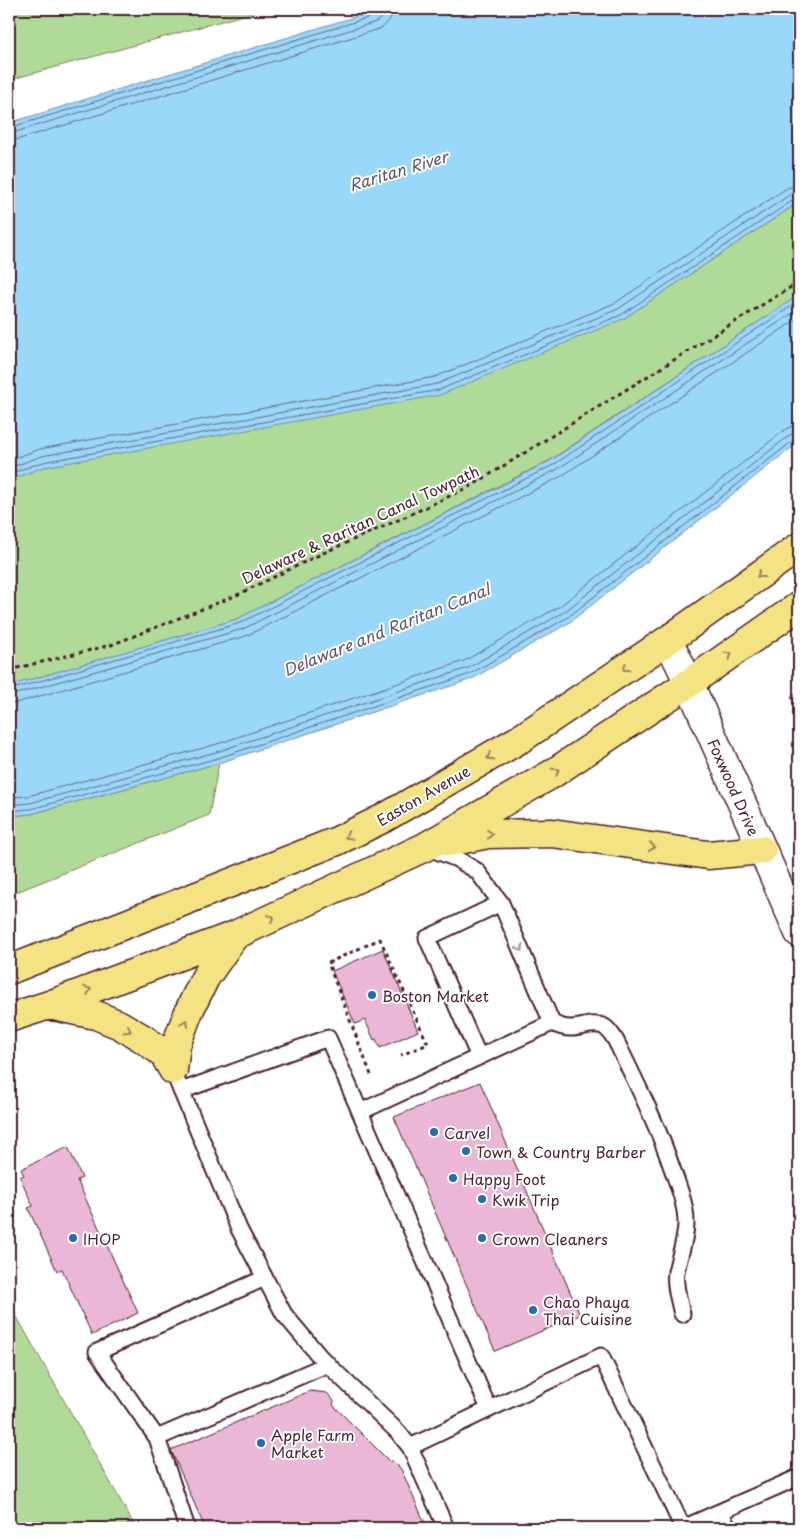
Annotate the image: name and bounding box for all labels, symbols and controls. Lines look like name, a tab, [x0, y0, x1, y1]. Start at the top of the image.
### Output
water label: Raritan River	[346, 143, 453, 196]
street label: Delaware & Raritan Canal Towpath	[238, 459, 482, 589]
one-way arrow	[756, 569, 765, 578]
water label: Delaware and Raritan Canal	[279, 576, 495, 682]
one-way arrow	[723, 652, 732, 661]
one-way arrow	[623, 662, 632, 671]
street label: Foxwood Drive	[702, 735, 766, 839]
one-way arrow	[487, 750, 496, 760]
street label: Easton Avenue	[372, 759, 474, 831]
one-way arrow	[550, 768, 559, 778]
one-way arrow	[487, 829, 495, 840]
one-way arrow	[344, 830, 353, 840]
one-way arrow	[647, 842, 656, 852]
one-way arrow	[266, 914, 275, 924]
one-way arrow	[514, 943, 525, 952]
place label: Boston Market	[382, 984, 489, 1007]
one-way arrow	[83, 986, 92, 996]
marker: Boston Market	[366, 989, 378, 1001]
one-way arrow	[179, 1019, 189, 1028]
one-way arrow	[123, 1024, 132, 1034]
place label: Carvel	[444, 1121, 490, 1144]
marker: Carvel	[428, 1126, 440, 1138]
place label: Town & Country Barber	[476, 1140, 646, 1163]
marker: Town & Country Barber	[460, 1145, 472, 1157]
place label: Happy Foot	[463, 1167, 546, 1190]
marker: Happy Foot	[447, 1172, 459, 1184]
place label: Kwik Trip	[492, 1188, 560, 1211]
marker: Kwik Trip	[476, 1193, 488, 1205]
place label: IHOP	[83, 1227, 121, 1250]
place label: Crown Cleaners	[492, 1227, 608, 1250]
marker: IHOP	[67, 1232, 79, 1244]
marker: Crown Cleaners	[476, 1232, 488, 1244]
place label: Chao Phaya Thai Cuisine	[543, 1290, 632, 1330]
marker: Chao Phaya Thai Cuisine	[527, 1304, 539, 1316]
place label: Apple Farm Market	[271, 1423, 354, 1463]
marker: Apple Farm Market	[255, 1437, 267, 1449]

